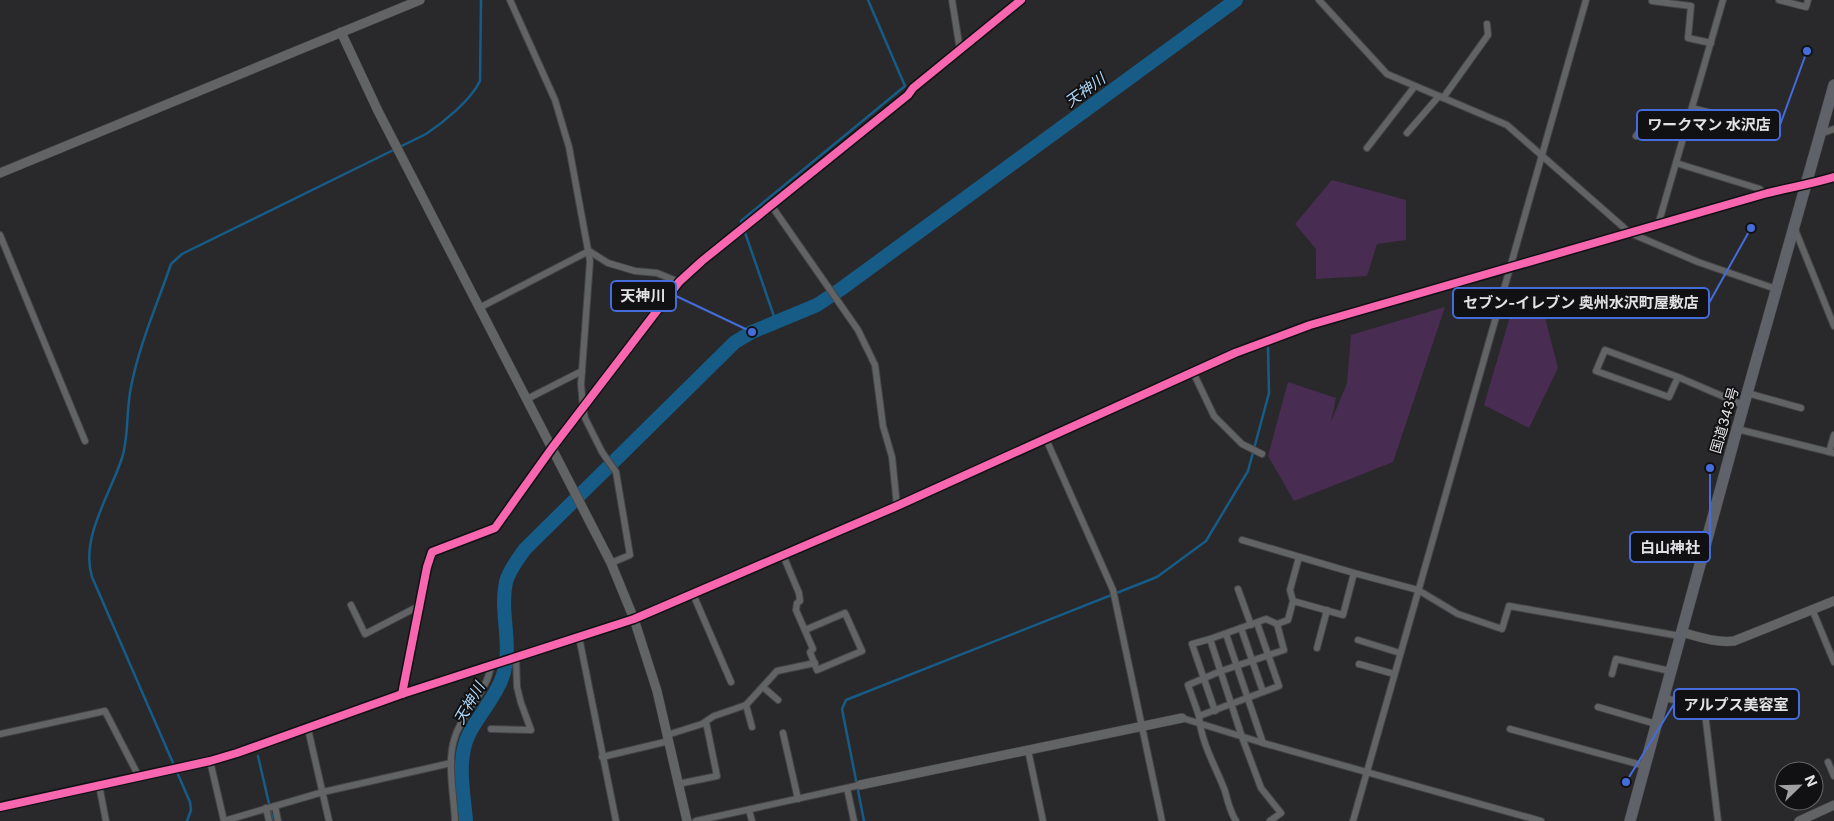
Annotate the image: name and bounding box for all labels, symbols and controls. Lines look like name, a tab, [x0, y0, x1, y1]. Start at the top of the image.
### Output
water label: 天神川	[1061, 68, 1110, 111]
callout: ワークマン 水沢店	[1637, 110, 1780, 140]
text: ワークマン 水沢店	[1647, 115, 1771, 134]
callout: 天神川	[611, 281, 676, 311]
text: 天神川	[620, 286, 666, 305]
callout: セブン-イレブン 奥州水沢町屋敷店	[1453, 288, 1709, 318]
text: セブン-イレブン 奥州水沢町屋敷店	[1463, 293, 1699, 312]
street label: 国道343号	[1706, 385, 1742, 455]
callout: 白山神社	[1630, 532, 1710, 562]
text: 白山神社	[1640, 538, 1700, 557]
water label: 天神川	[450, 677, 489, 727]
callout: アルプス美容室	[1674, 689, 1799, 719]
text: アルプス美容室	[1684, 695, 1788, 714]
north arrow	[1774, 761, 1824, 811]
text: N	[1802, 772, 1821, 789]

